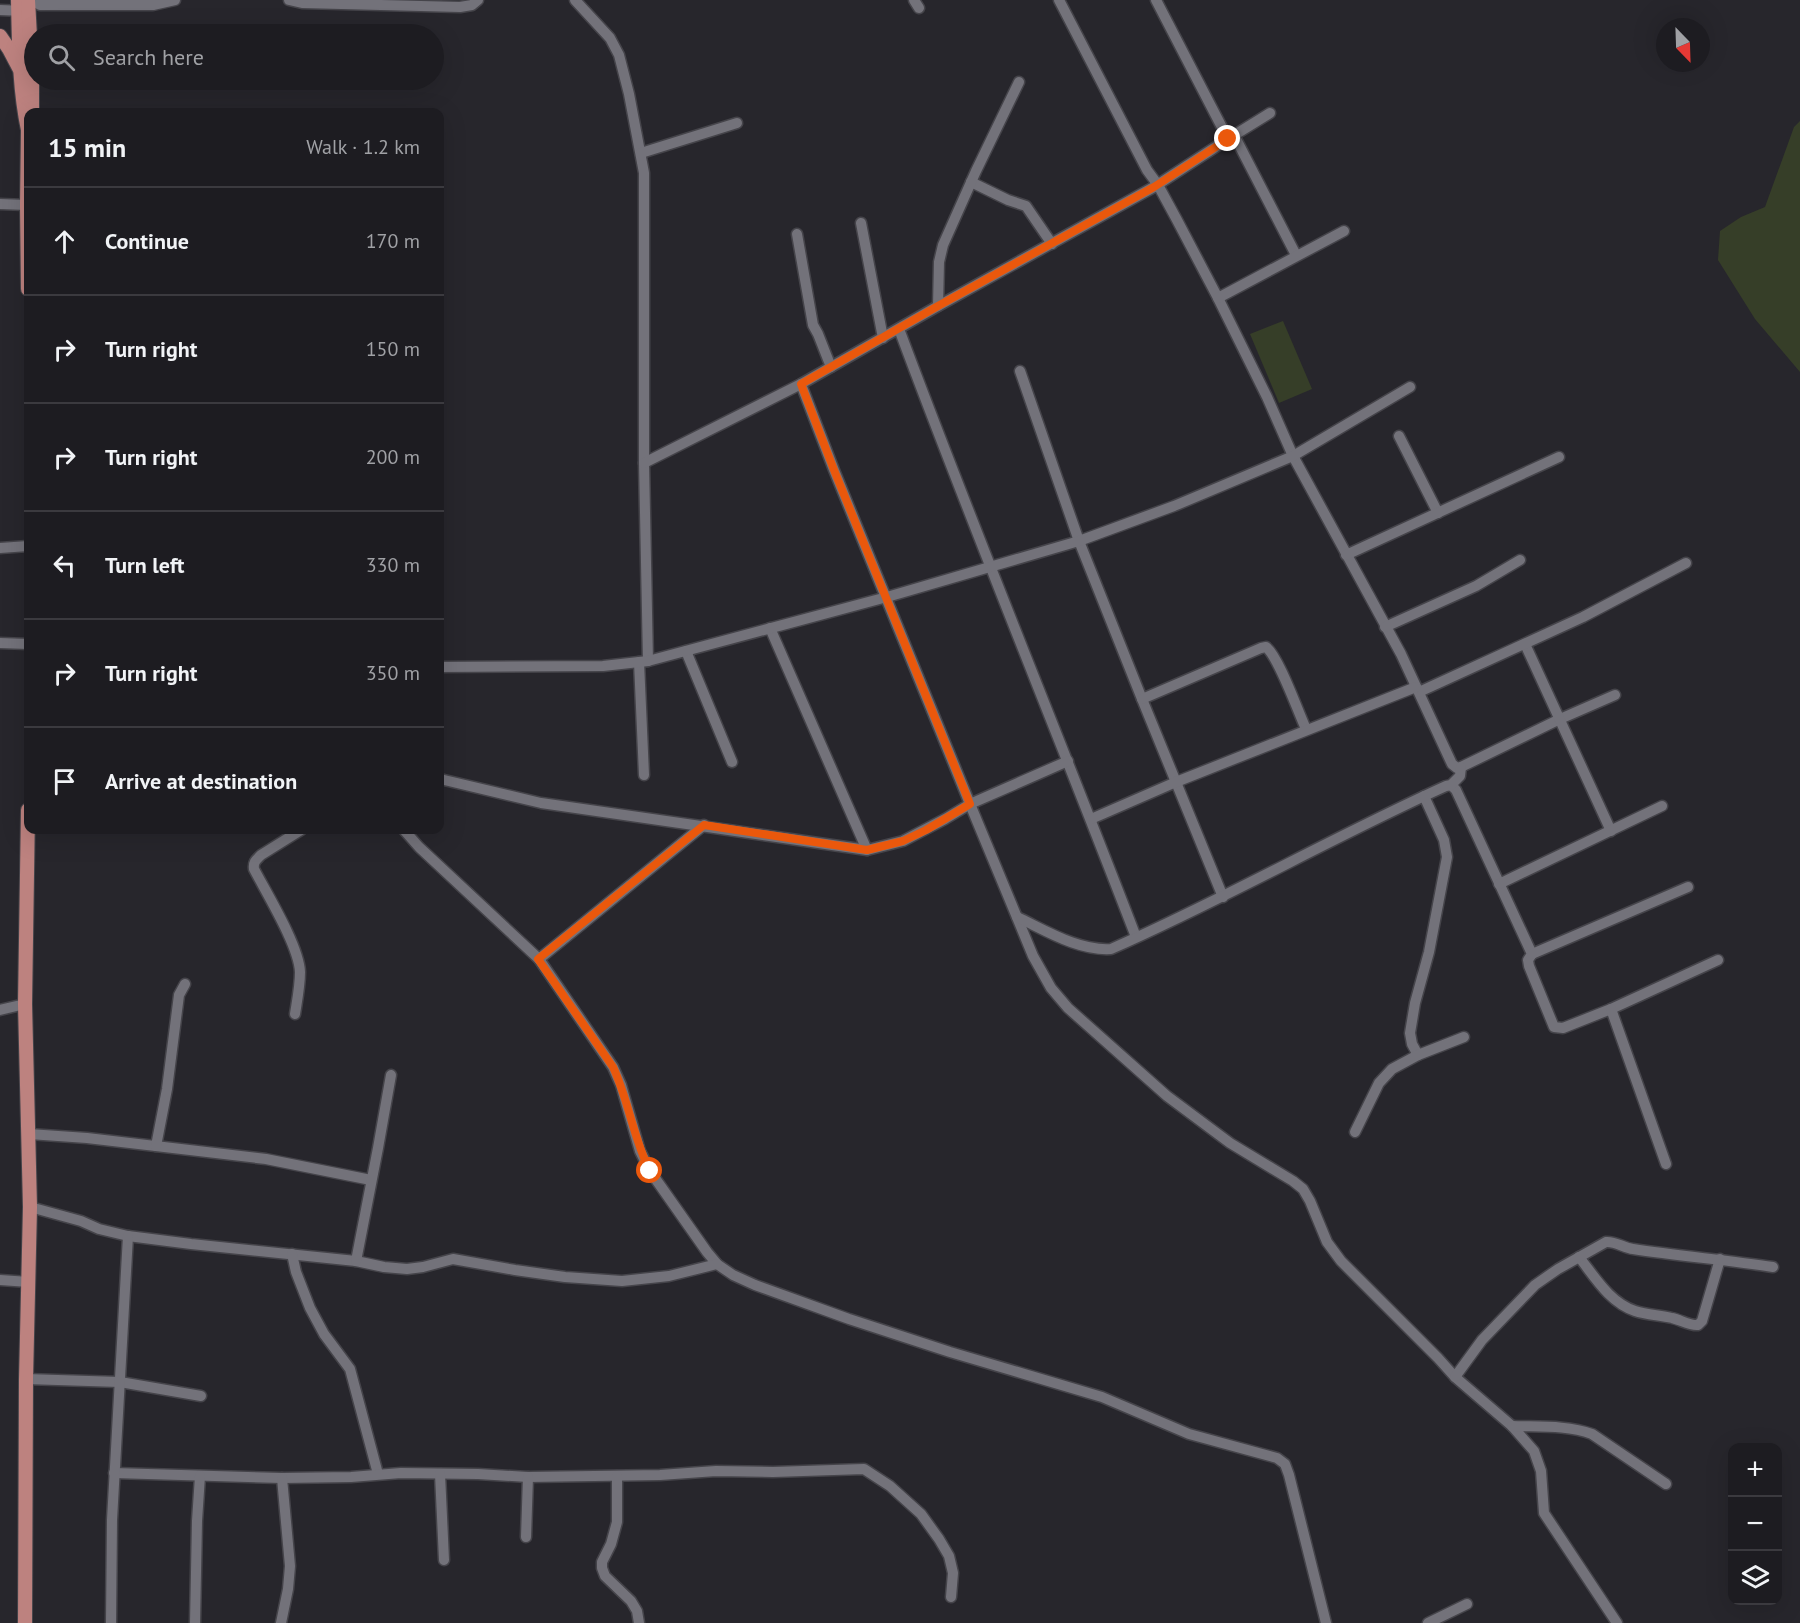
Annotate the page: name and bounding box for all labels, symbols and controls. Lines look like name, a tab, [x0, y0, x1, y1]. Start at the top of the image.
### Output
north arrow	[1656, 18, 1710, 72]
search box	[24, 24, 444, 90]
icon: search	[45, 41, 78, 74]
text: Search here	[93, 43, 204, 71]
route end	[1214, 125, 1240, 151]
text: 15 min	[48, 131, 126, 164]
text: Walk · 1.2 km	[306, 134, 420, 160]
icon: ahead	[48, 225, 81, 258]
text: Continue	[105, 227, 189, 255]
text: 170 m	[366, 228, 420, 254]
icon: right	[48, 333, 81, 366]
text: Turn right	[105, 335, 197, 363]
text: 150 m	[366, 336, 420, 362]
icon: right	[48, 441, 81, 474]
text: Turn right	[105, 443, 197, 471]
text: 200 m	[366, 444, 420, 470]
icon: left	[48, 549, 81, 582]
text: Turn left	[105, 551, 185, 579]
text: 330 m	[366, 552, 420, 578]
icon: right	[48, 657, 81, 690]
text: Turn right	[105, 659, 197, 687]
text: 350 m	[366, 660, 420, 686]
icon: arrive	[48, 765, 81, 798]
text: Arrive at destination	[105, 767, 297, 795]
route start	[636, 1157, 662, 1183]
map controls	[1728, 1443, 1782, 1605]
button: +	[1728, 1443, 1782, 1497]
button: −	[1728, 1497, 1782, 1551]
button: layers	[1728, 1551, 1782, 1605]

